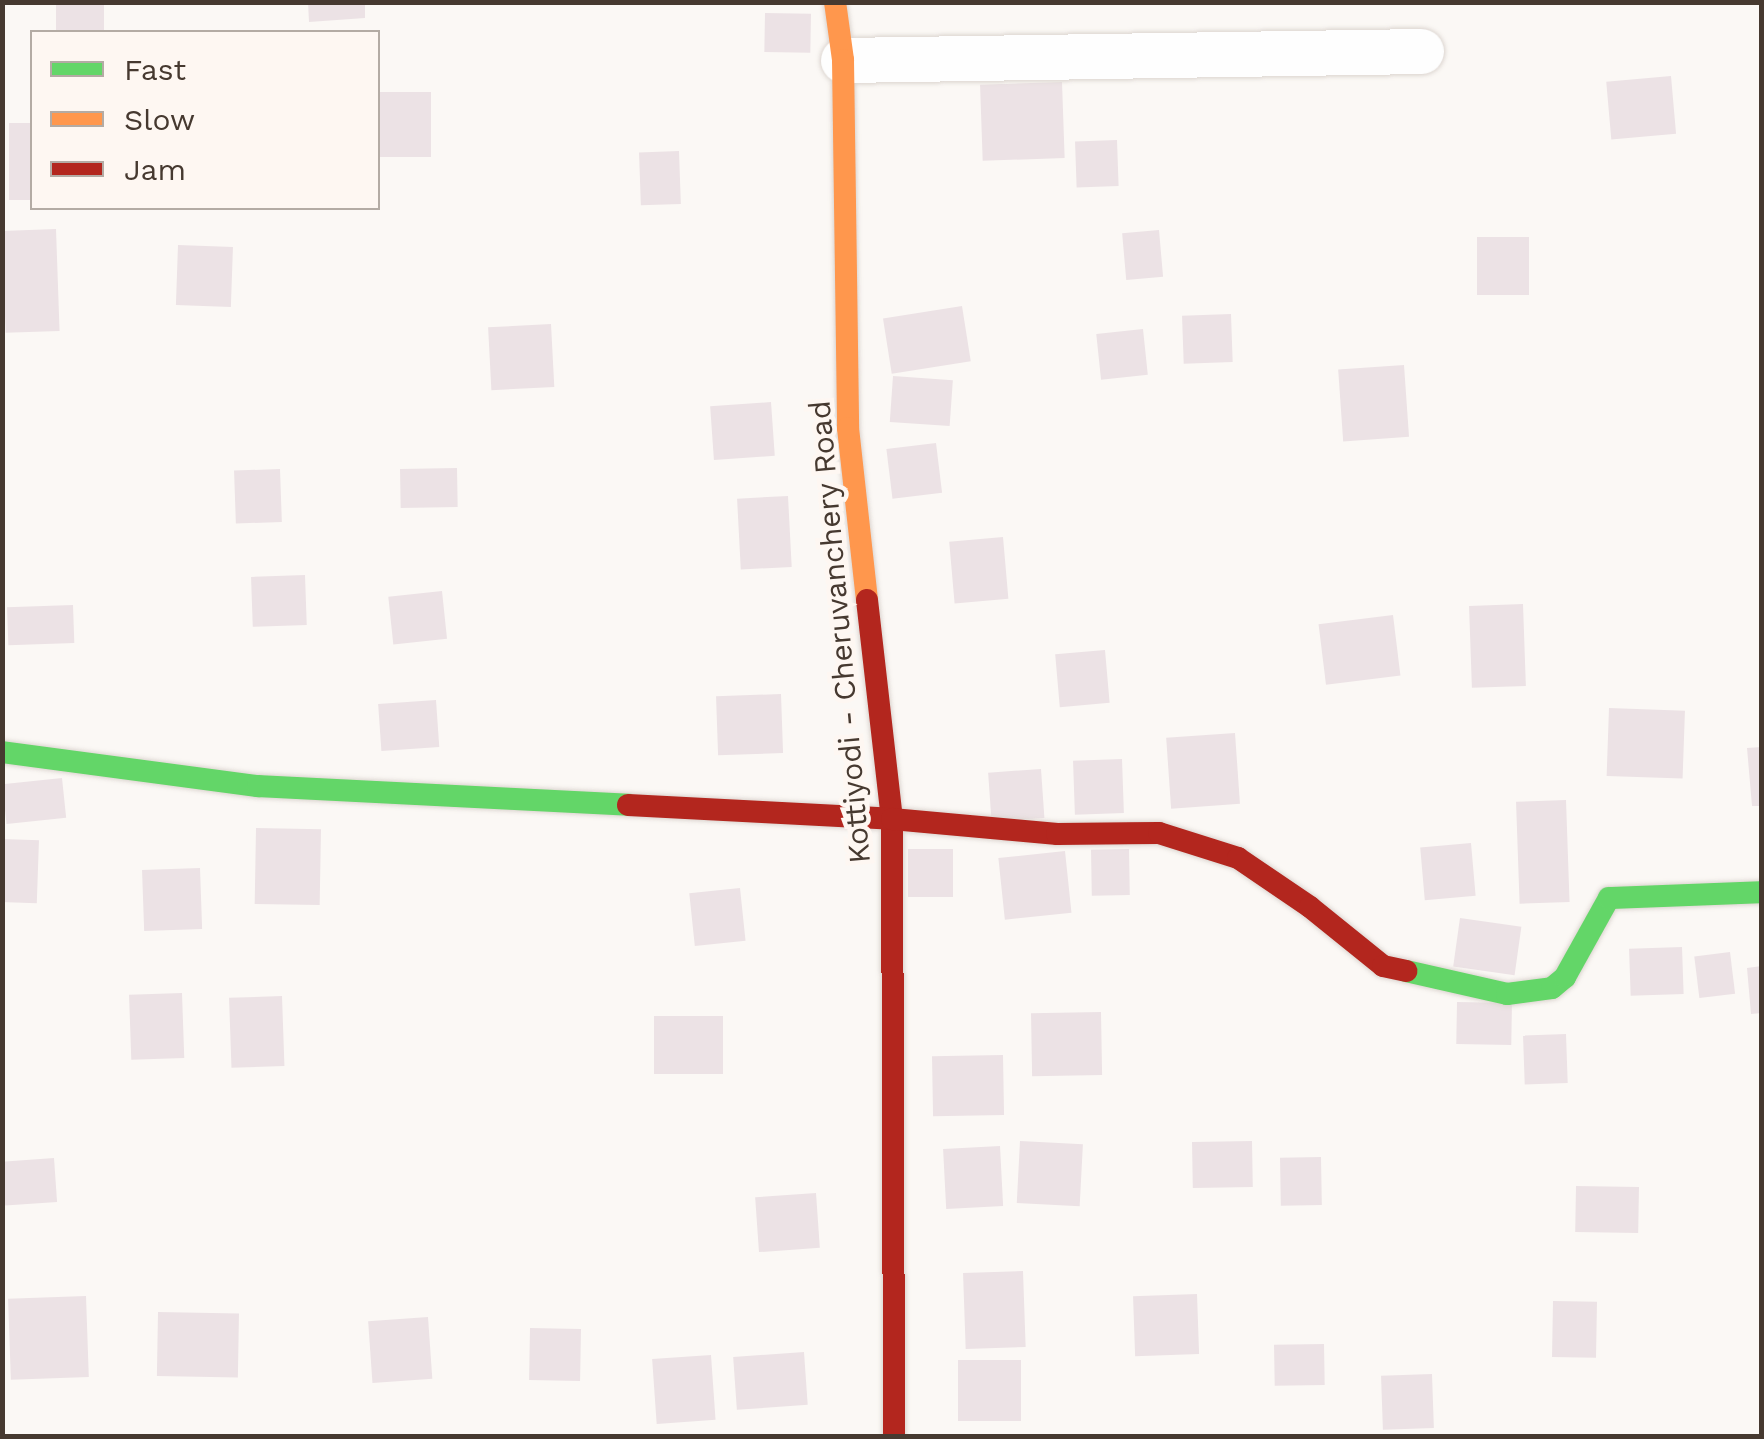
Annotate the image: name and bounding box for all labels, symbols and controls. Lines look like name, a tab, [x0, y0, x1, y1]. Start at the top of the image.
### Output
legend	[30, 30, 380, 210]
text: Fast	[124, 52, 186, 87]
text: Slow	[124, 102, 195, 137]
text: Jam	[124, 152, 186, 187]
street label: Kottiyodi - Cheruvanchery Road	[802, 399, 878, 865]

